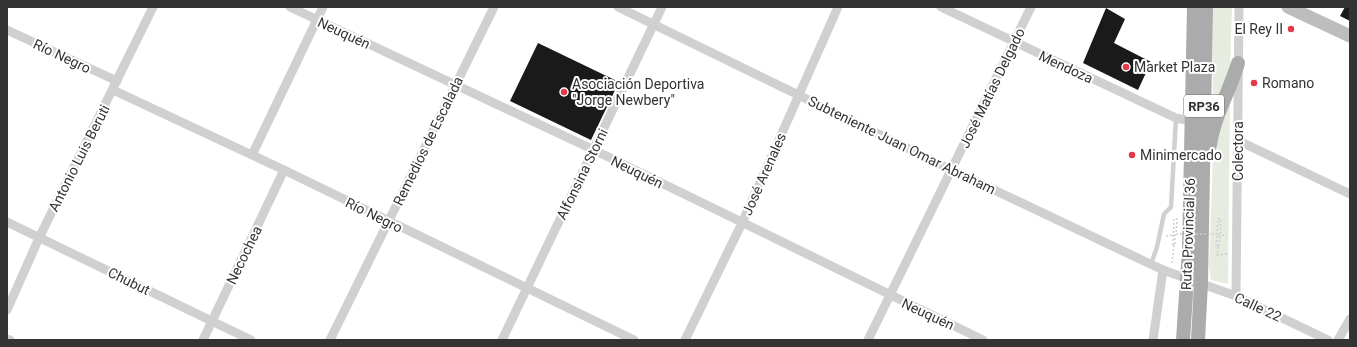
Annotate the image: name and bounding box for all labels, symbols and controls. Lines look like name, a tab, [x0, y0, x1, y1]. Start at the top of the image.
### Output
street label: Neuquén	[315, 14, 373, 52]
place label: El Rey II	[1234, 21, 1283, 37]
marker: El Rey II	[1286, 24, 1296, 34]
street label: José Matías Delgado	[956, 25, 1028, 151]
street label: Río Negro	[31, 36, 93, 76]
street label: Mendoza	[1036, 48, 1096, 86]
place label: Market Plaza	[1134, 59, 1215, 75]
marker: Market Plaza	[1121, 62, 1131, 72]
street label: Remedios de Escalada	[390, 74, 466, 208]
place label: Romano	[1262, 75, 1314, 91]
place label: Asociación Deportiva "Jorge Newbery"	[572, 76, 704, 108]
marker: Romano	[1249, 78, 1259, 88]
marker: Asociación Deportiva "Jorge Newbery"	[559, 87, 569, 97]
street label: Subteniente Juan Omar Abraham	[806, 93, 998, 197]
road number: RP36	[1184, 95, 1224, 117]
street label: Antonio Luis Beruti	[45, 102, 113, 214]
street label: Colectora	[1230, 121, 1246, 181]
street label: Alfonsina Storni	[553, 126, 611, 222]
street label: José Arenales	[739, 130, 789, 218]
place label: Minimercado	[1140, 147, 1222, 163]
marker: Minimercado	[1127, 150, 1137, 160]
street label: Neuquén	[608, 153, 666, 191]
street label: Ruta Provincial 36	[1178, 178, 1198, 290]
street label: Río Negro	[343, 194, 405, 236]
street label: Necochea	[223, 223, 265, 287]
street label: Chubut	[105, 264, 153, 298]
street label: Calle 22	[1232, 289, 1284, 325]
street label: Neuquén	[899, 295, 957, 333]

